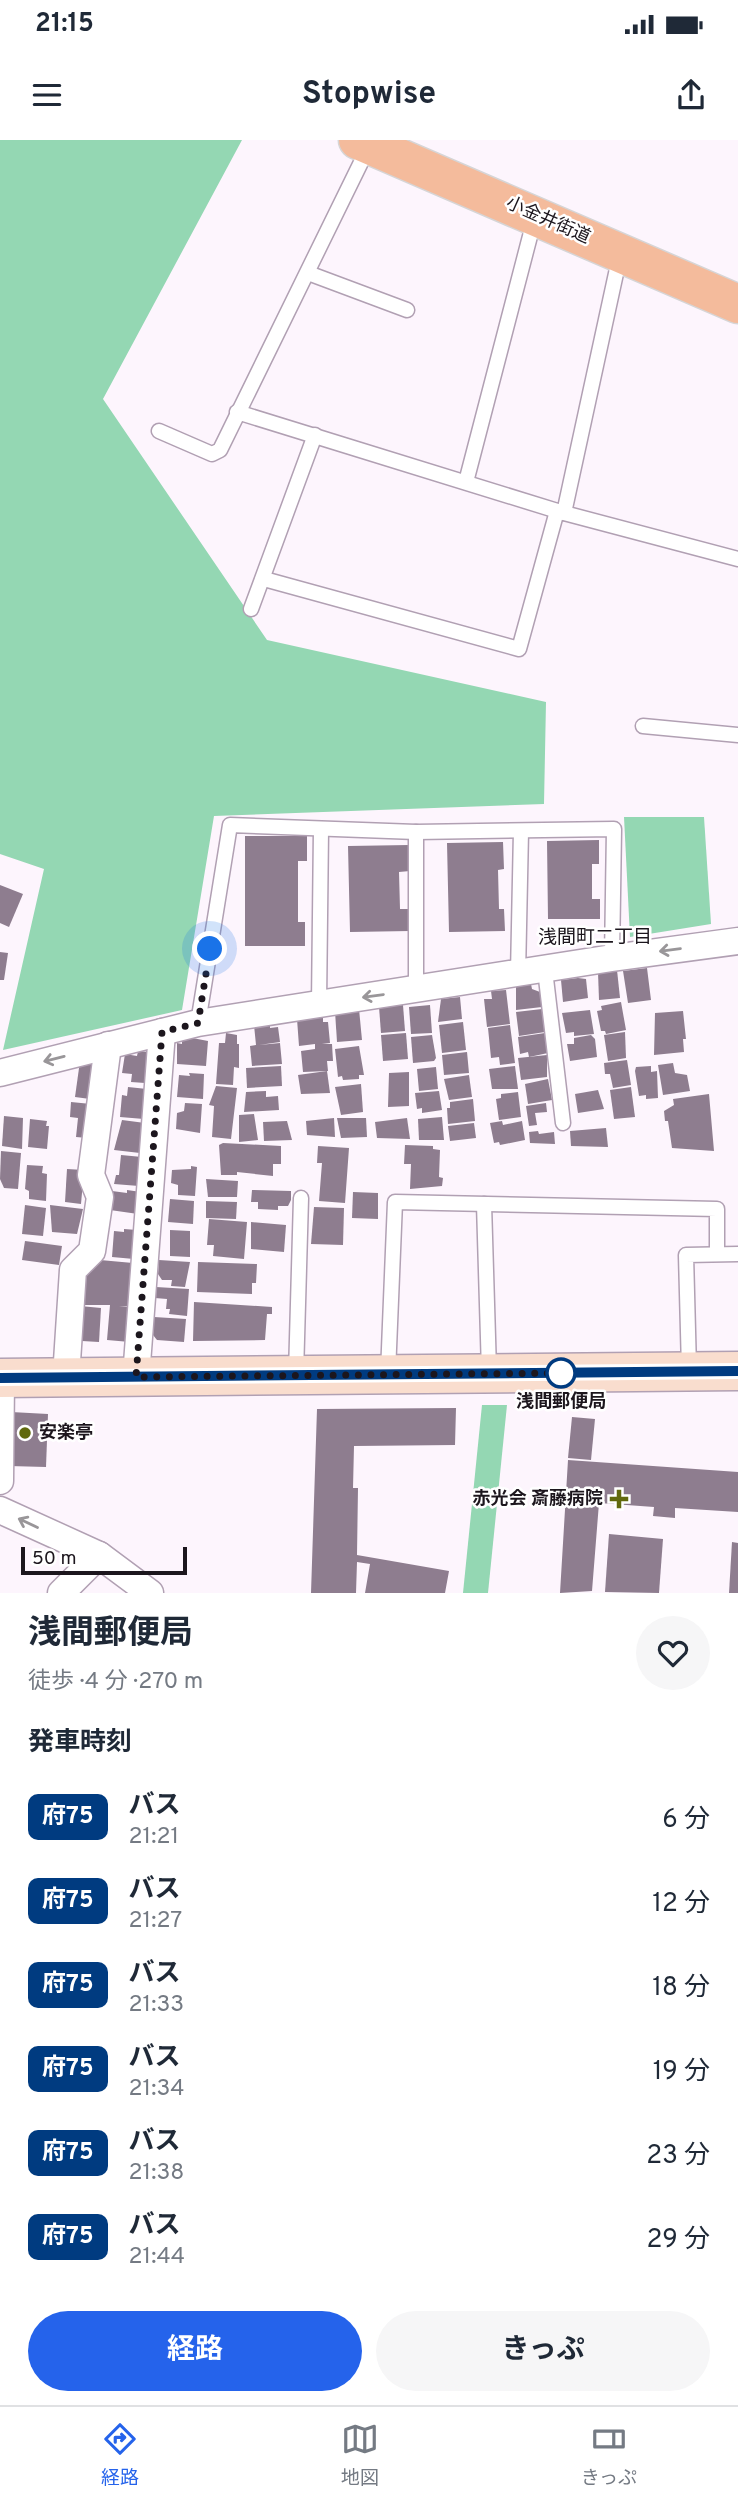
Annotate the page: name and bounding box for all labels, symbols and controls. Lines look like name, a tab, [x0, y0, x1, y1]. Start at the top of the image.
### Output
text: 21:15	[35, 8, 94, 41]
text: Stopwise	[302, 75, 436, 115]
icon: menu	[28, 76, 66, 114]
icon: share	[672, 76, 710, 114]
street label: 小金井街道	[502, 192, 594, 250]
district label: 浅間町二丁目	[538, 926, 652, 950]
your location	[192, 931, 227, 966]
one-way arrow	[659, 944, 682, 957]
one-way arrow	[362, 990, 385, 1003]
one-way arrow	[43, 1053, 66, 1066]
marker: 浅間郵便局	[546, 1358, 576, 1388]
place label: 浅間郵便局	[516, 1391, 606, 1414]
place label: 安楽亭	[39, 1422, 93, 1445]
marker: 安楽亭	[17, 1425, 33, 1441]
place label: 赤光会 斎藤病院	[473, 1488, 603, 1511]
marker: 赤光会 斎藤病院	[609, 1489, 629, 1509]
one-way arrow	[18, 1516, 39, 1529]
scale bar	[21, 1544, 187, 1576]
text: 50 m	[32, 1547, 77, 1571]
text: 浅間郵便局	[28, 1614, 193, 1656]
button: heart	[636, 1616, 710, 1690]
text: 徒歩 · 4 分 · 270 m	[28, 1668, 203, 1697]
text: 発車時刻	[28, 1727, 132, 1760]
text: バス	[129, 1790, 181, 1823]
text: 府75	[42, 1802, 94, 1832]
text: 6 分	[662, 1804, 710, 1837]
text: 21:21	[129, 1823, 179, 1852]
text: バス	[129, 1874, 181, 1907]
text: 府75	[42, 1886, 94, 1916]
text: 12 分	[652, 1888, 710, 1921]
text: 21:27	[129, 1907, 182, 1936]
text: バス	[129, 1958, 181, 1991]
text: 府75	[42, 1970, 94, 2000]
text: 18 分	[652, 1972, 710, 2005]
text: 21:33	[129, 1991, 184, 2020]
text: バス	[129, 2042, 181, 2075]
text: 府75	[42, 2054, 94, 2084]
text: 19 分	[653, 2056, 710, 2089]
text: 21:34	[129, 2075, 185, 2104]
text: バス	[129, 2126, 181, 2159]
text: 府75	[42, 2138, 94, 2168]
text: 23 分	[646, 2140, 710, 2173]
text: 21:38	[129, 2159, 184, 2188]
text: バス	[129, 2210, 181, 2243]
text: 府75	[42, 2222, 94, 2252]
text: 29 分	[646, 2224, 710, 2257]
text: 21:44	[129, 2243, 185, 2272]
button: 経路	[28, 2311, 362, 2391]
button: きっぷ	[376, 2311, 710, 2391]
tab: 経路	[101, 2420, 139, 2491]
tab: 地図	[341, 2420, 379, 2491]
tab: きっぷ	[581, 2420, 637, 2491]

